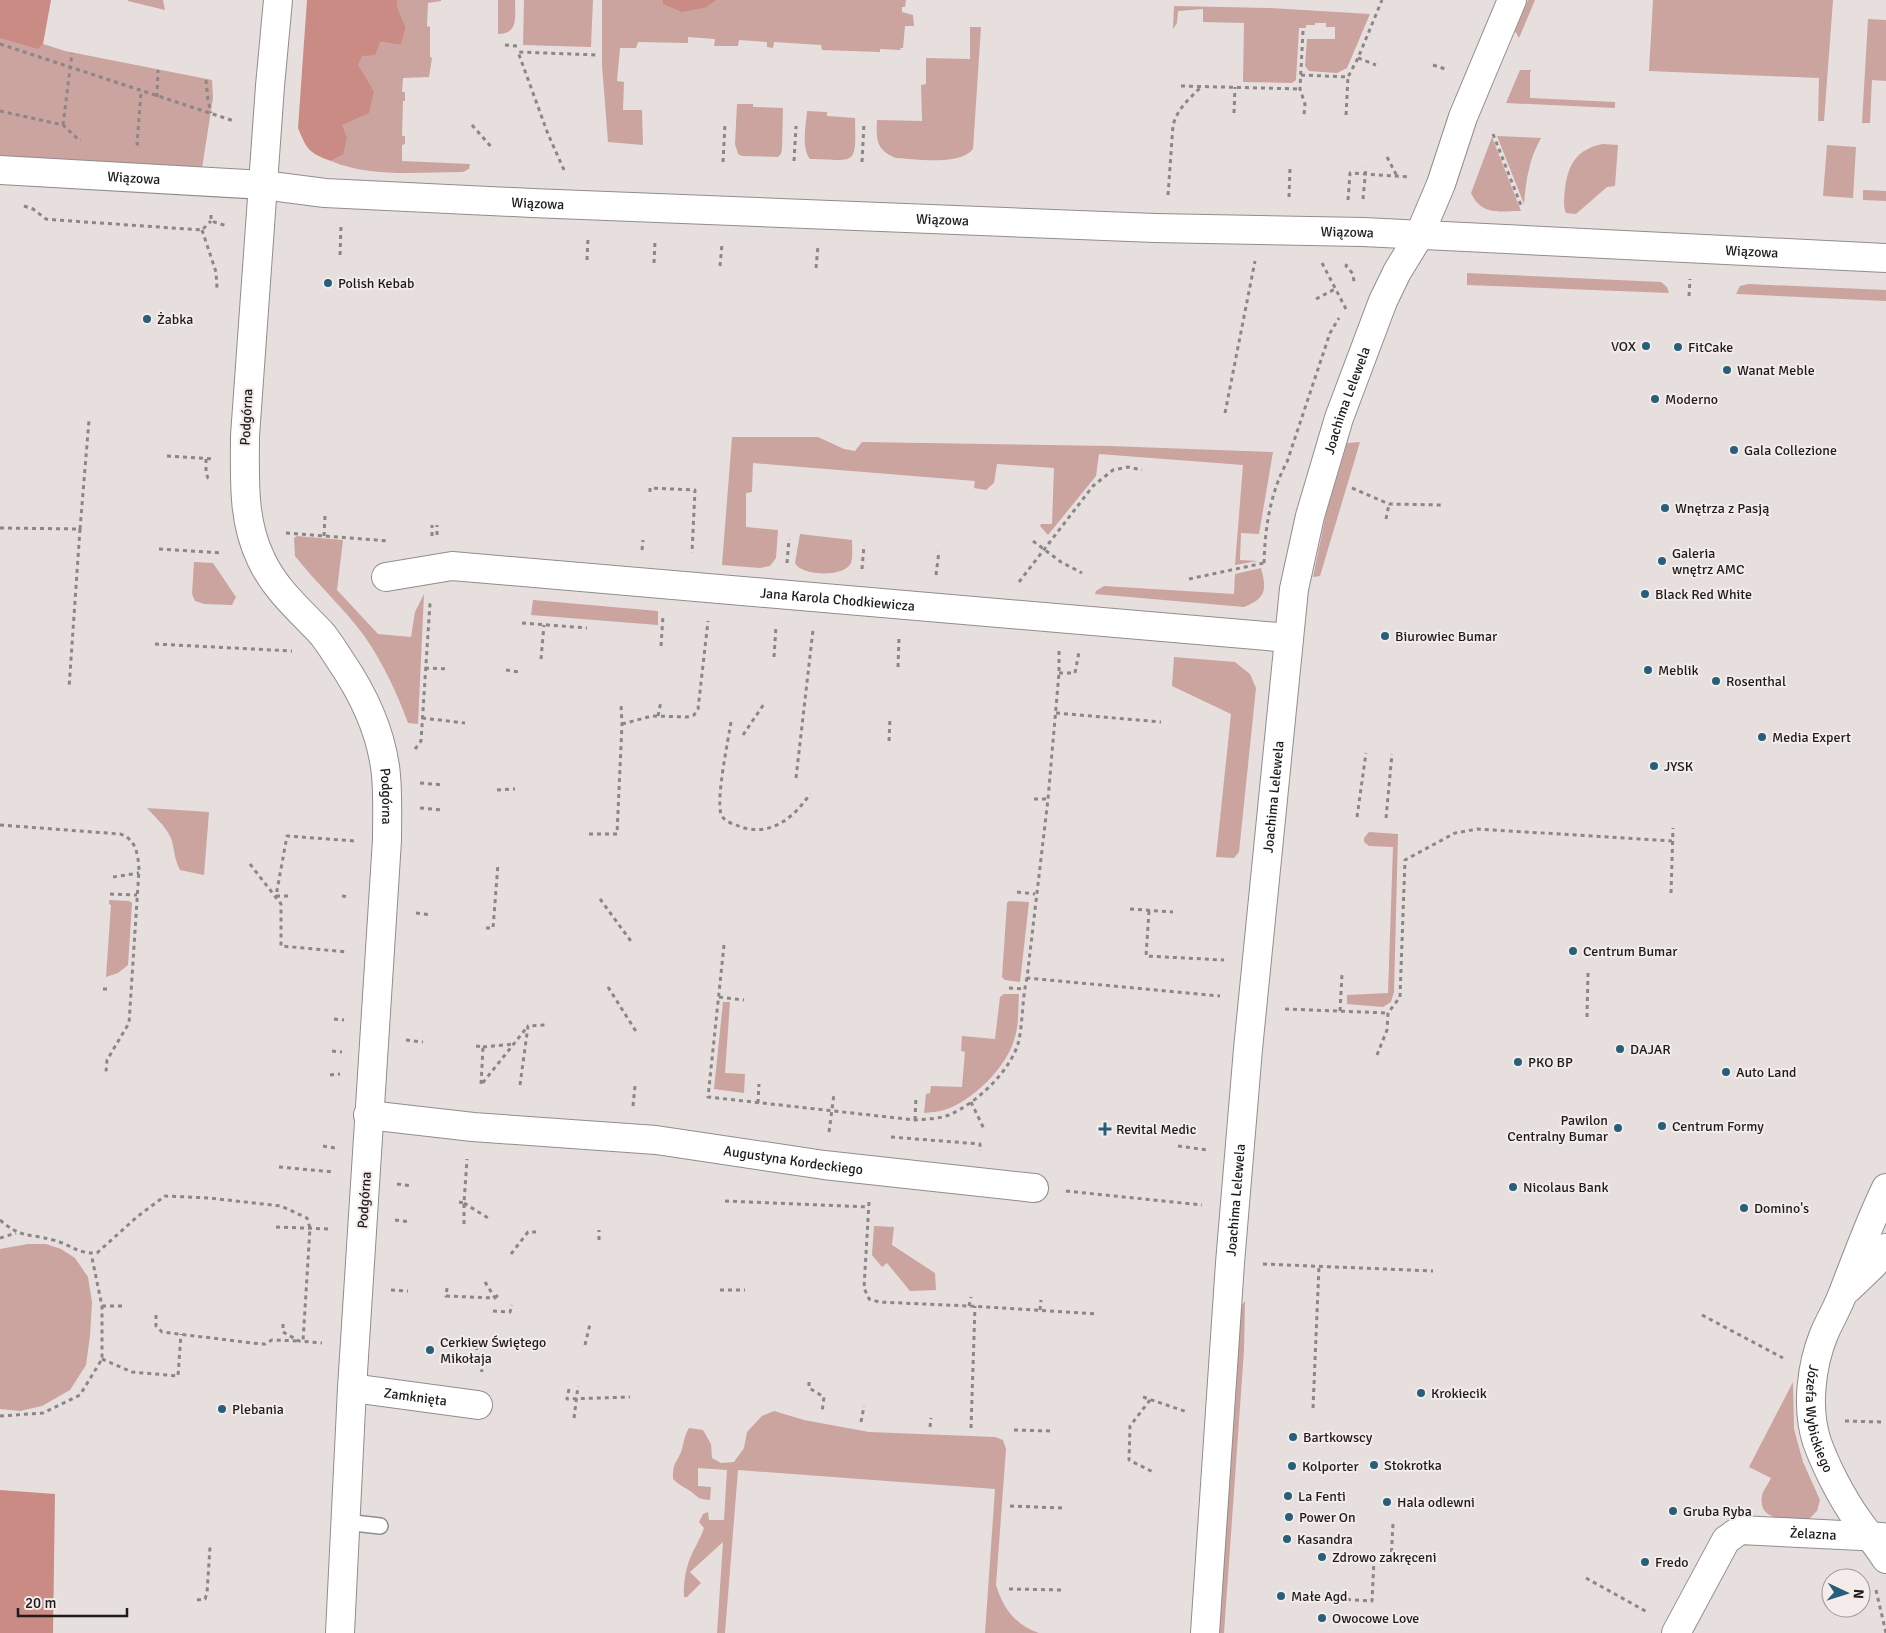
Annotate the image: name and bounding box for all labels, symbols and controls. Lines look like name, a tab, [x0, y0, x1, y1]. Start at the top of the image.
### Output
street label: Wiązowa	[107, 168, 161, 188]
street label: Wiązowa	[511, 194, 565, 213]
street label: Wiązowa	[916, 210, 969, 230]
street label: Wiązowa	[1321, 223, 1374, 242]
street label: Wiązowa	[1725, 242, 1779, 262]
place label: Polish Kebab	[338, 275, 415, 292]
marker: Polish Kebab	[322, 277, 334, 289]
place label: Żabka	[157, 311, 193, 328]
marker: Żabka	[141, 313, 153, 325]
place label: VOX	[1611, 338, 1636, 355]
place label: FitCake	[1688, 339, 1733, 356]
marker: VOX	[1640, 340, 1652, 352]
marker: FitCake	[1672, 341, 1684, 353]
street label: Joachima Lelewela	[1321, 344, 1374, 456]
place label: Wanat Meble	[1737, 362, 1815, 379]
marker: Wanat Meble	[1721, 364, 1733, 376]
street label: Podgórna	[237, 388, 256, 446]
place label: Moderno	[1665, 391, 1718, 408]
marker: Moderno	[1649, 393, 1661, 405]
place label: Gala Collezione	[1744, 442, 1837, 459]
marker: Gala Collezione	[1728, 444, 1740, 456]
place label: Wnętrza z Pasją	[1675, 500, 1769, 517]
marker: Wnętrza z Pasją	[1659, 502, 1671, 514]
place label: Galeria wnętrz AMC	[1672, 545, 1745, 578]
marker: Galeria wnętrz AMC	[1656, 555, 1668, 567]
street label: Jana Karola Chodkiewicza	[760, 585, 916, 615]
place label: Black Red White	[1655, 586, 1752, 603]
marker: Black Red White	[1639, 588, 1651, 600]
place label: Biurowiec Bumar	[1395, 628, 1498, 645]
marker: Biurowiec Bumar	[1379, 630, 1391, 642]
place label: Meblik	[1658, 662, 1699, 679]
marker: Meblik	[1642, 664, 1654, 676]
place label: Rosenthal	[1726, 673, 1786, 690]
marker: Rosenthal	[1710, 675, 1722, 687]
place label: Media Expert	[1772, 729, 1851, 746]
marker: Media Expert	[1756, 731, 1768, 743]
street label: Joachima Lelewela	[1260, 740, 1288, 854]
place label: JYSK	[1664, 758, 1694, 775]
marker: JYSK	[1648, 760, 1660, 772]
street label: Podgórna	[376, 767, 395, 825]
place label: Centrum Bumar	[1583, 943, 1678, 960]
marker: Centrum Bumar	[1567, 945, 1579, 957]
place label: DAJAR	[1630, 1041, 1671, 1058]
marker: DAJAR	[1614, 1043, 1626, 1055]
place label: PKO BP	[1528, 1054, 1573, 1071]
marker: PKO BP	[1512, 1056, 1524, 1068]
place label: Auto Land	[1736, 1064, 1797, 1081]
marker: Auto Land	[1720, 1066, 1732, 1078]
place label: Pawilon Centralny Bumar	[1507, 1112, 1609, 1145]
place label: Centrum Formy	[1672, 1118, 1764, 1135]
marker: Centrum Formy	[1656, 1120, 1668, 1132]
place label: Revital Medic	[1116, 1121, 1197, 1138]
marker: Revital Medic	[1098, 1122, 1112, 1136]
marker: Pawilon Centralny Bumar	[1612, 1122, 1624, 1134]
street label: Augustyna Kordeckiego	[722, 1142, 864, 1178]
street label: Joachima Lelewela	[1223, 1143, 1249, 1257]
street label: Podgórna	[354, 1171, 375, 1229]
place label: Nicolaus Bank	[1523, 1179, 1608, 1196]
marker: Nicolaus Bank	[1507, 1181, 1519, 1193]
place label: Domino's	[1754, 1200, 1809, 1217]
marker: Domino's	[1738, 1202, 1750, 1214]
place label: Cerkiew Świętego Mikołaja	[440, 1334, 546, 1367]
marker: Cerkiew Świętego Mikołaja	[424, 1344, 436, 1356]
street label: Józefa Wybickiego	[1802, 1363, 1837, 1475]
street label: Zamknięta	[383, 1384, 448, 1410]
place label: Krokiecik	[1431, 1385, 1487, 1402]
marker: Krokiecik	[1415, 1387, 1427, 1399]
place label: Plebania	[232, 1401, 284, 1418]
marker: Plebania	[216, 1403, 228, 1415]
place label: Bartkowscy	[1303, 1429, 1373, 1446]
marker: Bartkowscy	[1287, 1431, 1299, 1443]
place label: Stokrotka	[1384, 1457, 1442, 1474]
place label: Kolporter	[1302, 1458, 1359, 1475]
marker: Stokrotka	[1368, 1459, 1380, 1471]
marker: Kolporter	[1286, 1460, 1298, 1472]
place label: La Fenti	[1298, 1488, 1346, 1505]
marker: La Fenti	[1282, 1490, 1294, 1502]
place label: Hala odlewni	[1397, 1494, 1475, 1511]
marker: Hala odlewni	[1381, 1496, 1393, 1508]
place label: Gruba Ryba	[1683, 1503, 1752, 1520]
marker: Gruba Ryba	[1667, 1505, 1679, 1517]
place label: Power On	[1299, 1509, 1356, 1526]
marker: Power On	[1283, 1511, 1295, 1523]
street label: Żelazna	[1789, 1524, 1837, 1544]
place label: Kasandra	[1297, 1531, 1353, 1548]
marker: Kasandra	[1281, 1533, 1293, 1545]
place label: Zdrowo zakręceni	[1332, 1549, 1436, 1566]
marker: Zdrowo zakręceni	[1316, 1551, 1328, 1563]
place label: Fredo	[1655, 1554, 1689, 1571]
marker: Fredo	[1639, 1556, 1651, 1568]
north arrow	[1821, 1568, 1871, 1618]
scale bar	[18, 1586, 126, 1618]
place label: Małe Agd	[1291, 1588, 1347, 1605]
text: N	[1850, 1588, 1867, 1599]
marker: Małe Agd	[1275, 1590, 1287, 1602]
text: 20 m	[25, 1594, 56, 1612]
place label: Owocowe Love	[1332, 1610, 1419, 1627]
marker: Owocowe Love	[1316, 1612, 1328, 1624]

